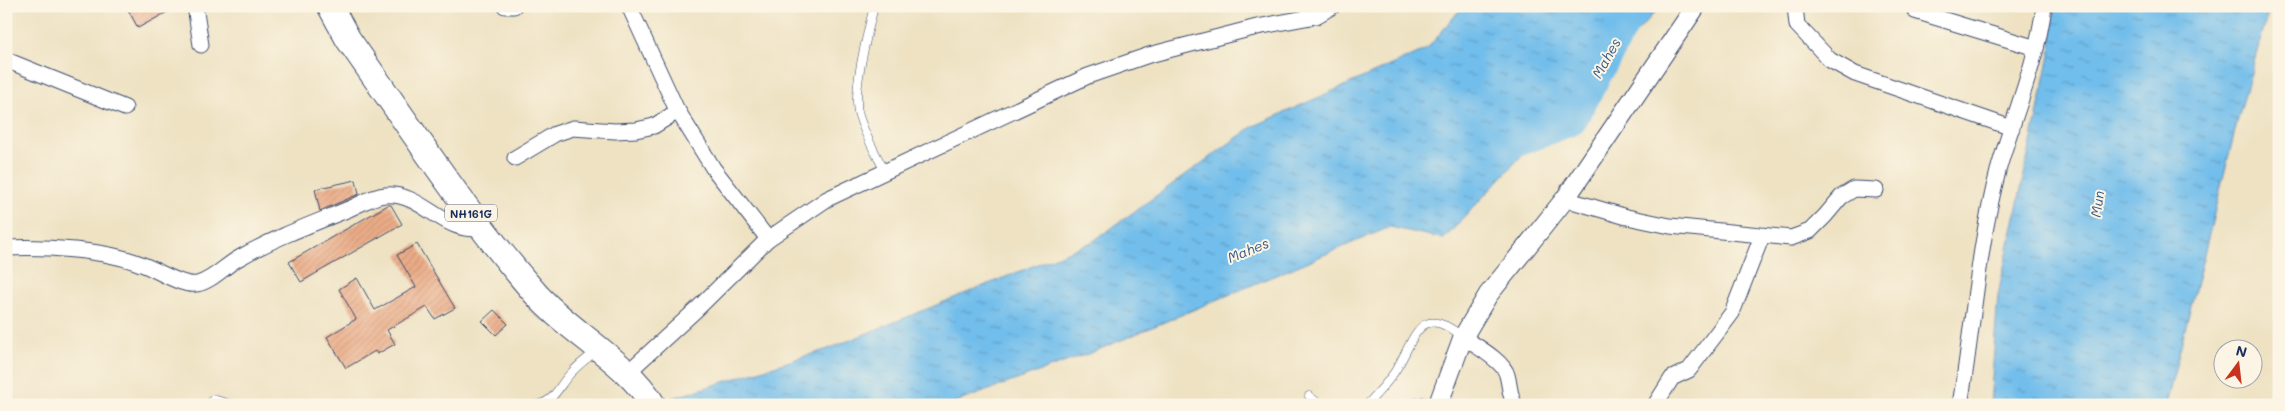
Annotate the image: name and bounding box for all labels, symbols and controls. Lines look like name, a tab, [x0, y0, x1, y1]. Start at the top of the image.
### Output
water label: Mahes	[1587, 34, 1625, 82]
water label: Mun	[2086, 189, 2108, 218]
road number: NH161G	[445, 204, 497, 222]
water label: Mahes	[1224, 233, 1272, 267]
north arrow	[2212, 338, 2262, 388]
text: N	[2234, 340, 2249, 362]

